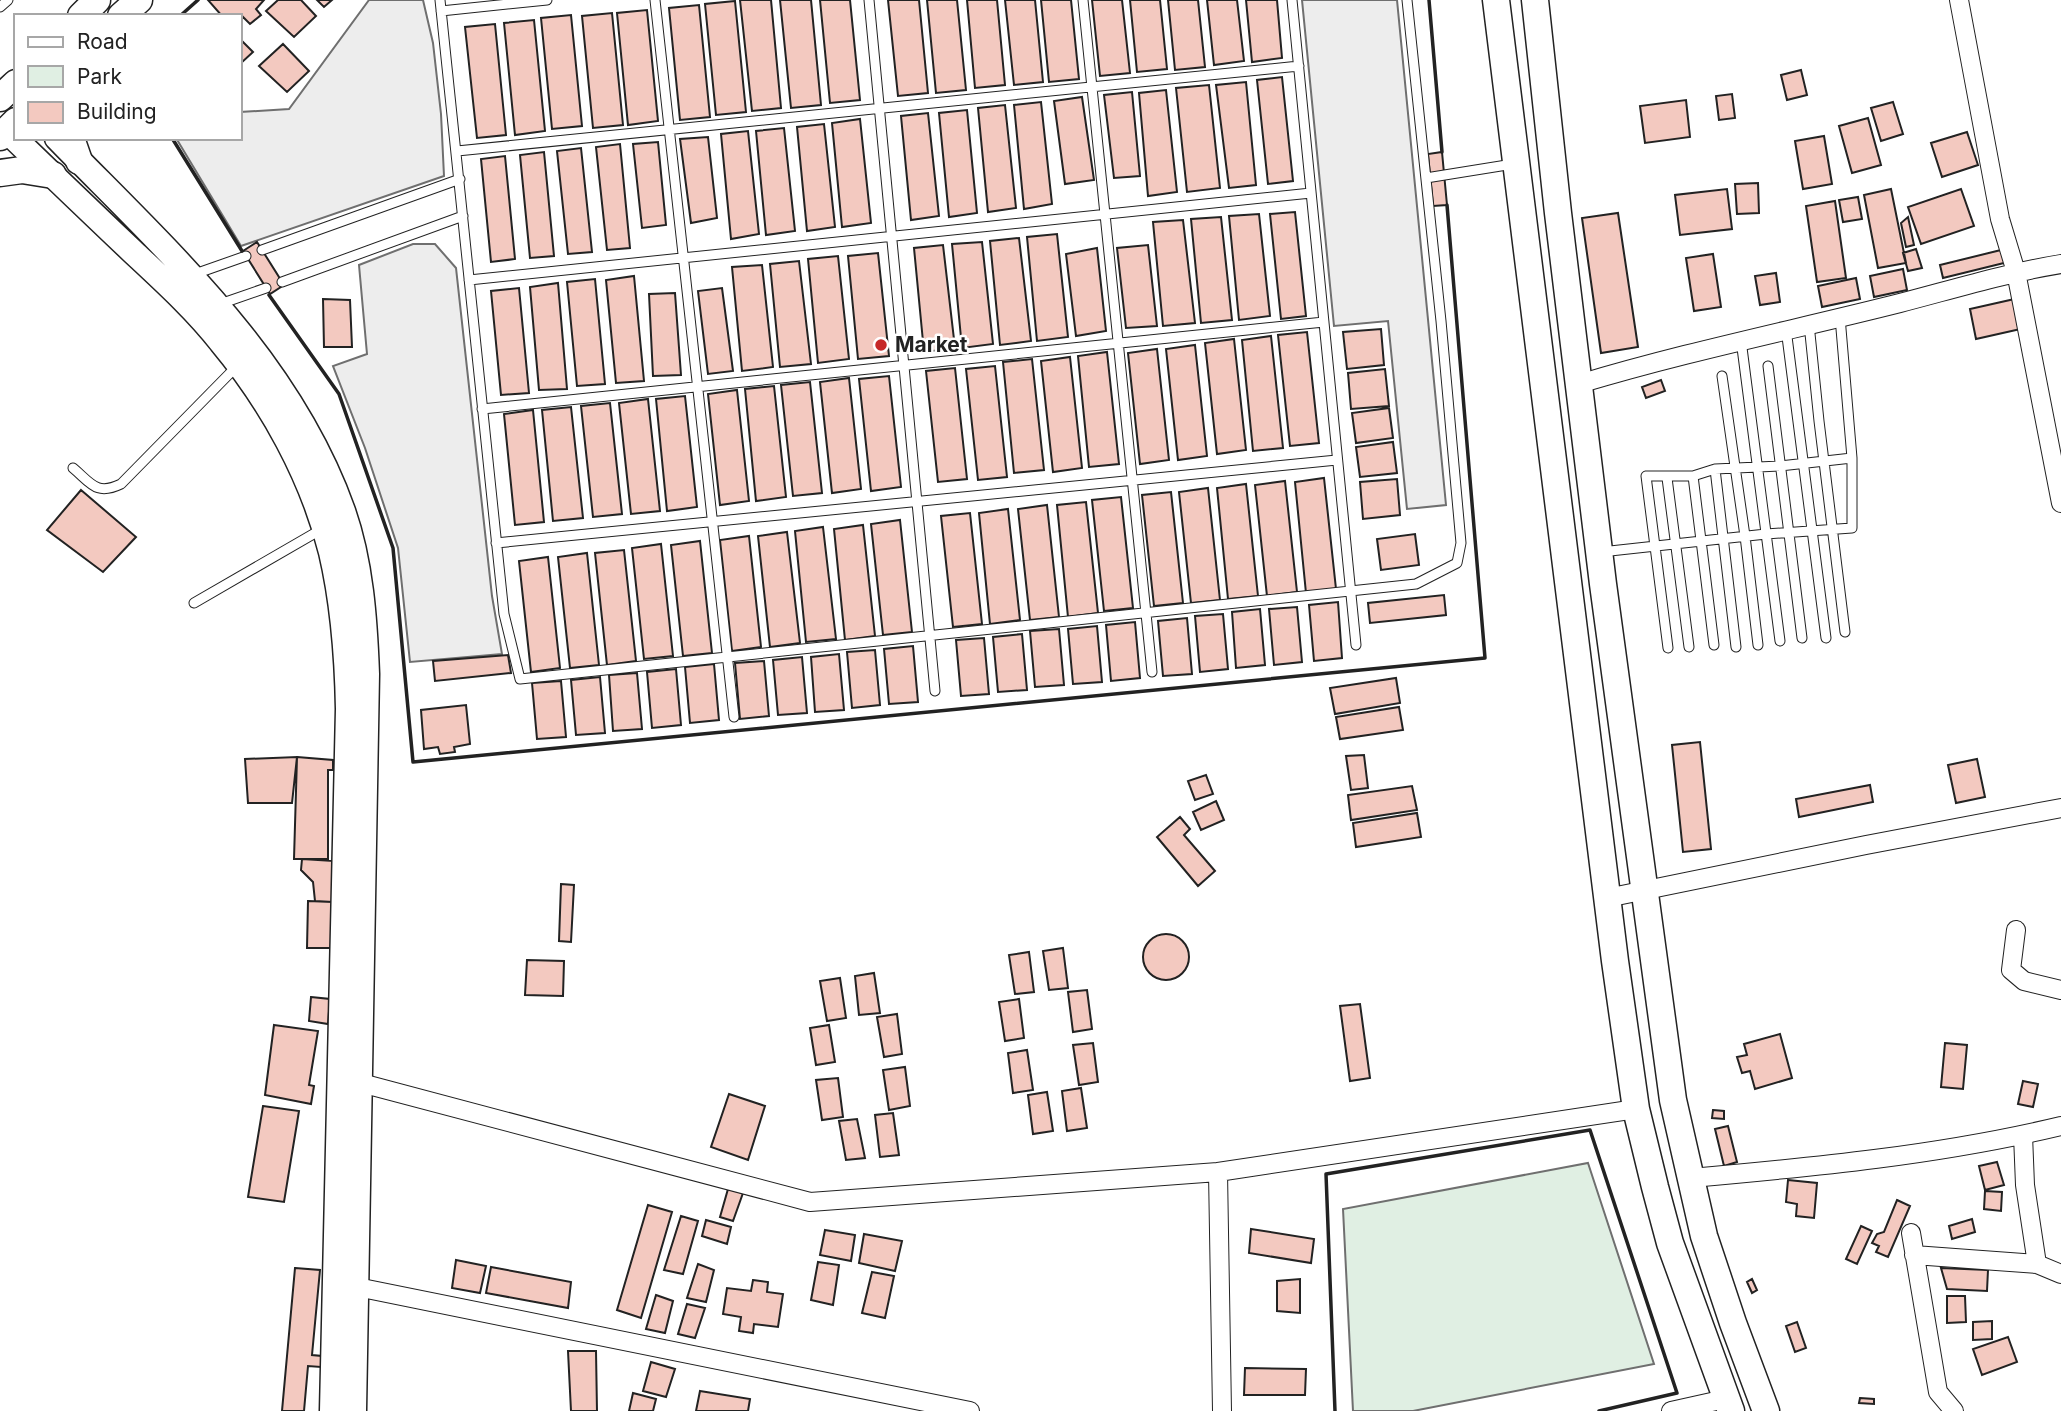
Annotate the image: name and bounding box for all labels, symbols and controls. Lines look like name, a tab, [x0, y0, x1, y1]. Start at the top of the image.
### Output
legend	[14, 14, 242, 140]
text: Road	[77, 29, 128, 54]
text: Park	[77, 64, 122, 89]
text: Building	[77, 99, 157, 124]
place label: Market	[895, 332, 968, 357]
marker: Market	[873, 337, 889, 353]

